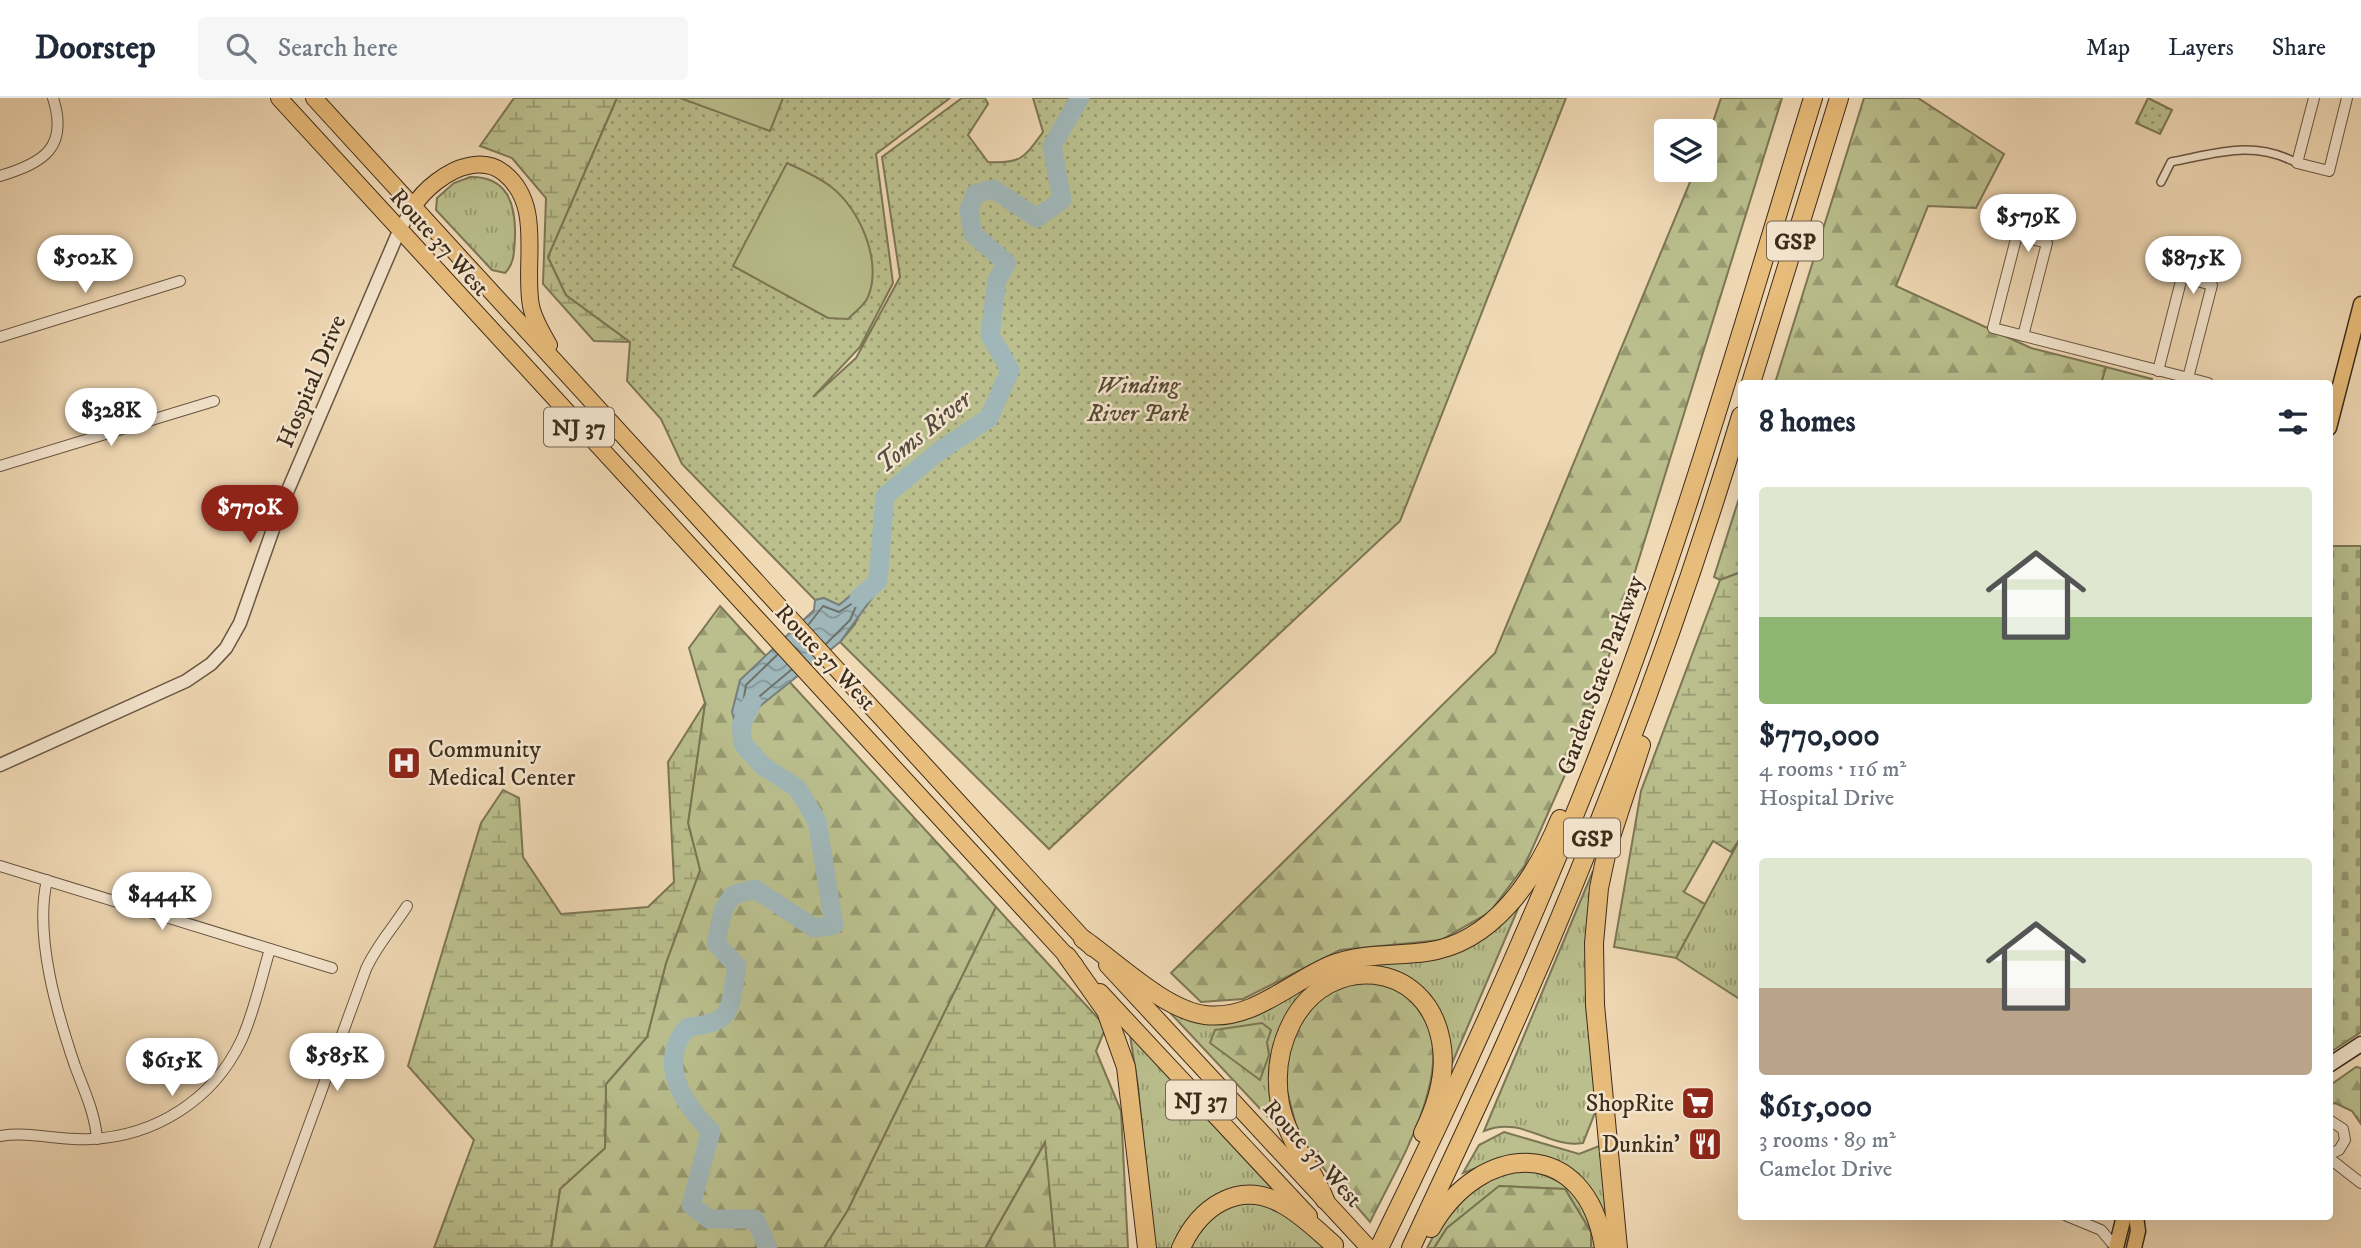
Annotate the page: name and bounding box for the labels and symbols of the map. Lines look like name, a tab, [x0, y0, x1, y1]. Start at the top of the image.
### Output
street label: Route 37 West	[383, 182, 496, 303]
pin: $579K	[1979, 194, 2077, 254]
road number: GSP	[1767, 222, 1823, 260]
pin: $502K	[36, 236, 134, 295]
pin: $875K	[2144, 236, 2242, 296]
street label: Hospital Drive	[271, 310, 353, 452]
park label: Winding River Park	[1086, 371, 1189, 429]
water label: Toms River	[869, 382, 980, 481]
pin: $328K	[62, 388, 160, 448]
road number: NJ 37	[544, 408, 614, 446]
pin: $770K	[201, 486, 299, 545]
street label: Garden State Parkway	[1551, 571, 1651, 779]
street label: Route 37 West	[768, 598, 883, 718]
place label: Community Medical Center	[428, 735, 576, 793]
hospital icon: Community Medical Center	[385, 744, 423, 782]
road number: GSP	[1564, 818, 1620, 858]
pin: $444K	[113, 872, 211, 932]
pin: $585K	[288, 1034, 386, 1093]
pin: $615K	[123, 1038, 221, 1098]
road number: NJ 37	[1166, 1080, 1236, 1119]
supermarket icon: ShopRite	[1679, 1084, 1717, 1122]
place label: ShopRite	[1586, 1089, 1674, 1119]
street label: Route 37 West	[1256, 1093, 1369, 1214]
restaurant icon: Dunkin'	[1686, 1125, 1724, 1163]
place label: Dunkin'	[1601, 1130, 1680, 1160]

